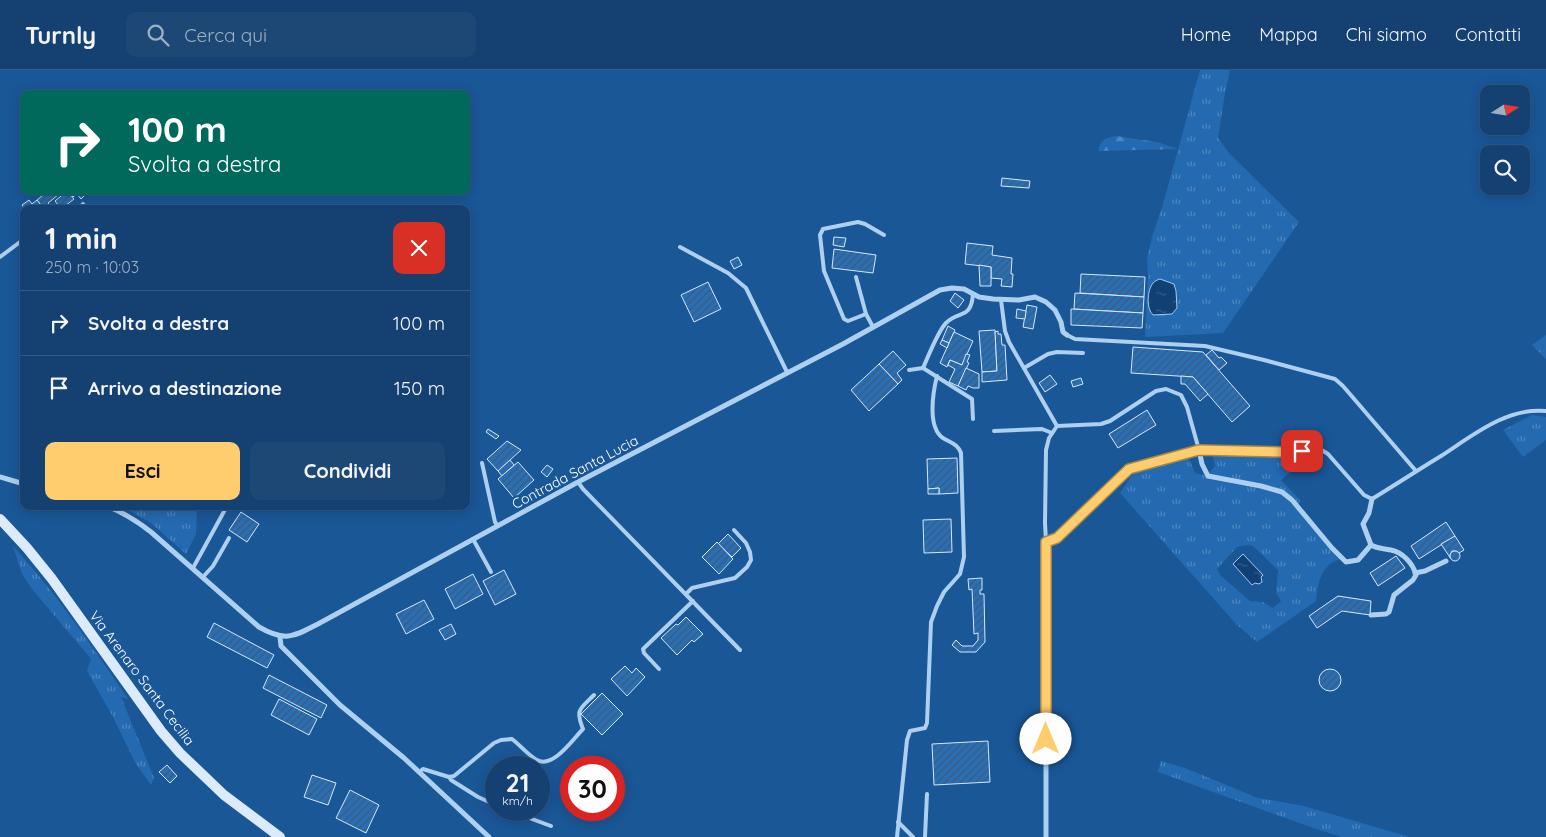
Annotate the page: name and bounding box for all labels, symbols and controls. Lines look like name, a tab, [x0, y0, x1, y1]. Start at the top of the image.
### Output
search box	[126, 12, 476, 57]
text: Turnly	[25, 20, 96, 50]
icon: search	[144, 21, 172, 49]
text: Cerca qui	[184, 23, 267, 47]
text: Home	[1181, 23, 1231, 46]
text: Mappa	[1259, 23, 1318, 46]
text: Chi siamo	[1346, 23, 1427, 46]
text: Contatti	[1455, 23, 1521, 46]
north arrow	[1480, 85, 1530, 135]
map controls	[1480, 85, 1530, 195]
text: 100 m	[128, 107, 227, 151]
icon: right	[45, 110, 110, 175]
button: search	[1480, 145, 1530, 195]
text: Svolta a destra	[128, 150, 281, 178]
text: 1 min	[45, 219, 118, 257]
button: close	[393, 222, 445, 274]
text: 250 m · 10:03	[45, 257, 139, 277]
icon: right	[45, 309, 73, 337]
text: Svolta a destra	[88, 311, 229, 335]
text: 100 m	[393, 311, 445, 335]
icon: arrive	[45, 374, 73, 402]
text: Arrivo a destinazione	[88, 376, 282, 400]
text: 150 m	[394, 376, 445, 400]
pin	[1281, 430, 1323, 472]
street label: Contrada Santa Lucia	[509, 431, 641, 513]
icon: arrive	[1288, 437, 1316, 465]
button: Esci	[45, 442, 240, 500]
button: Condividi	[250, 442, 445, 500]
street label: Via Arenaro Santa Cecilia	[85, 607, 199, 749]
position arrow	[1019, 712, 1071, 764]
speed limit sign: 30	[560, 756, 625, 821]
text: 21	[506, 767, 529, 798]
text: km/h	[502, 793, 533, 808]

